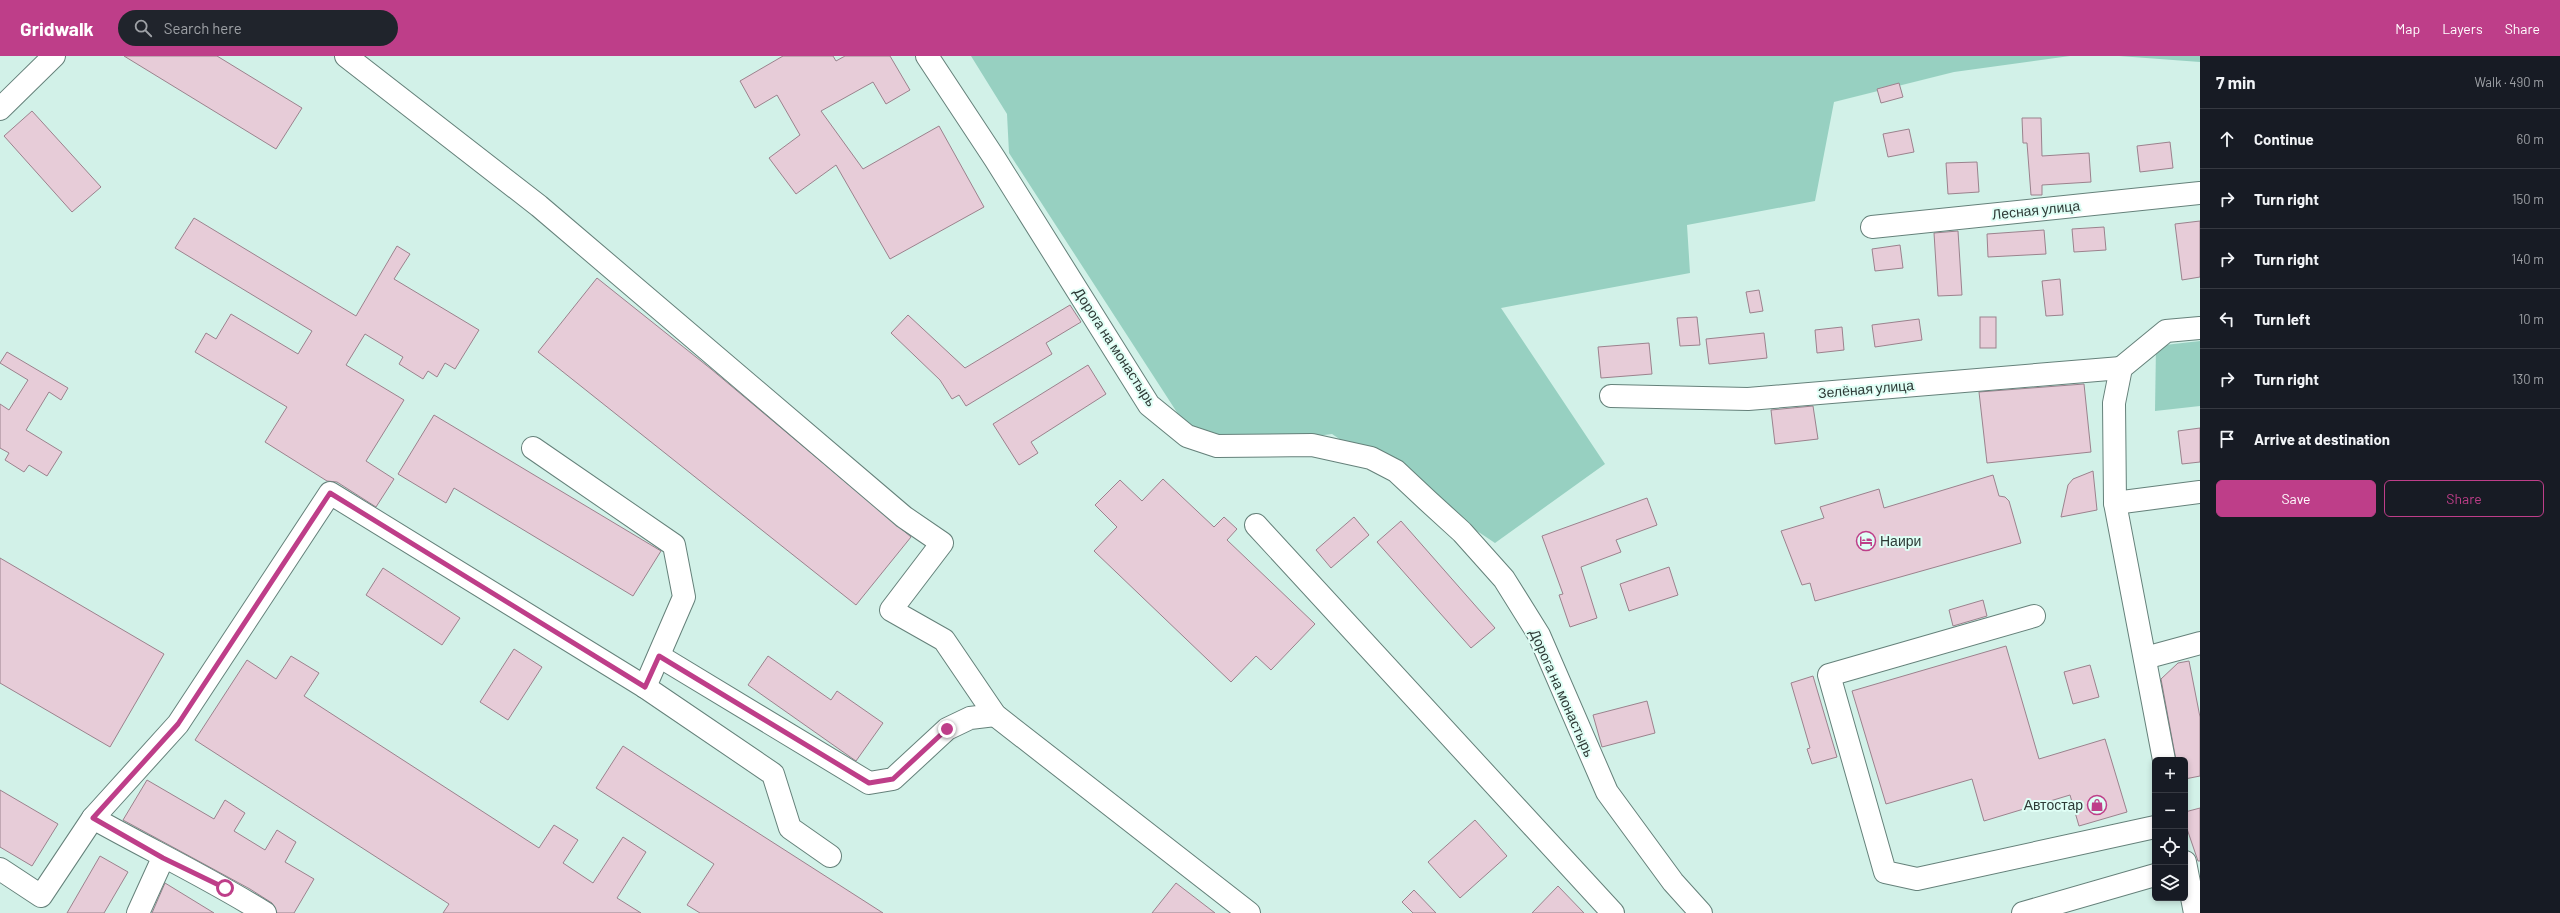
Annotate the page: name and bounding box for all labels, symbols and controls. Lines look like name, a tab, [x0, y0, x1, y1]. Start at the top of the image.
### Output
search box	[118, 10, 398, 46]
text: Gridwalk	[20, 17, 94, 40]
icon: search	[132, 17, 154, 39]
text: Search here	[164, 19, 242, 37]
text: Map	[2395, 20, 2420, 37]
text: Layers	[2442, 20, 2483, 37]
text: Share	[2505, 20, 2540, 37]
text: 7 min	[2216, 72, 2256, 92]
text: Walk · 490 m	[2474, 74, 2544, 90]
icon: ahead	[2216, 128, 2238, 150]
text: Continue	[2254, 130, 2314, 148]
text: 60 m	[2517, 131, 2544, 147]
icon: right	[2216, 188, 2238, 210]
text: Turn right	[2254, 190, 2319, 208]
text: 150 m	[2512, 191, 2544, 207]
street label: Лесная улица	[1991, 196, 2081, 223]
icon: right	[2216, 248, 2238, 270]
text: Turn right	[2254, 250, 2319, 268]
text: 140 m	[2512, 251, 2544, 267]
street label: Дорога на монастырь	[1071, 284, 1160, 409]
icon: left	[2216, 308, 2238, 330]
text: Turn left	[2254, 310, 2310, 328]
text: 10 m	[2519, 311, 2544, 327]
icon: right	[2216, 368, 2238, 390]
text: Turn right	[2254, 370, 2319, 388]
text: 130 m	[2512, 371, 2544, 387]
street label: Зелёная улица	[1817, 376, 1915, 401]
icon: arrive	[2216, 428, 2238, 450]
text: Arrive at destination	[2254, 430, 2390, 448]
button: Save	[2216, 480, 2376, 517]
button: Share	[2384, 480, 2544, 517]
hotel icon: Наири	[1855, 530, 1877, 552]
place label: Наири	[1880, 532, 1921, 549]
street label: Дорога на монастырь	[1527, 626, 1598, 759]
route end	[938, 720, 956, 738]
map controls	[2152, 757, 2188, 901]
button: +	[2152, 757, 2188, 793]
button: −	[2152, 793, 2188, 829]
shop icon: Автостар	[2086, 794, 2108, 816]
place label: Автостар	[2024, 796, 2083, 813]
button: locate	[2152, 829, 2188, 865]
button: layers	[2152, 865, 2188, 901]
route start	[216, 879, 234, 897]

